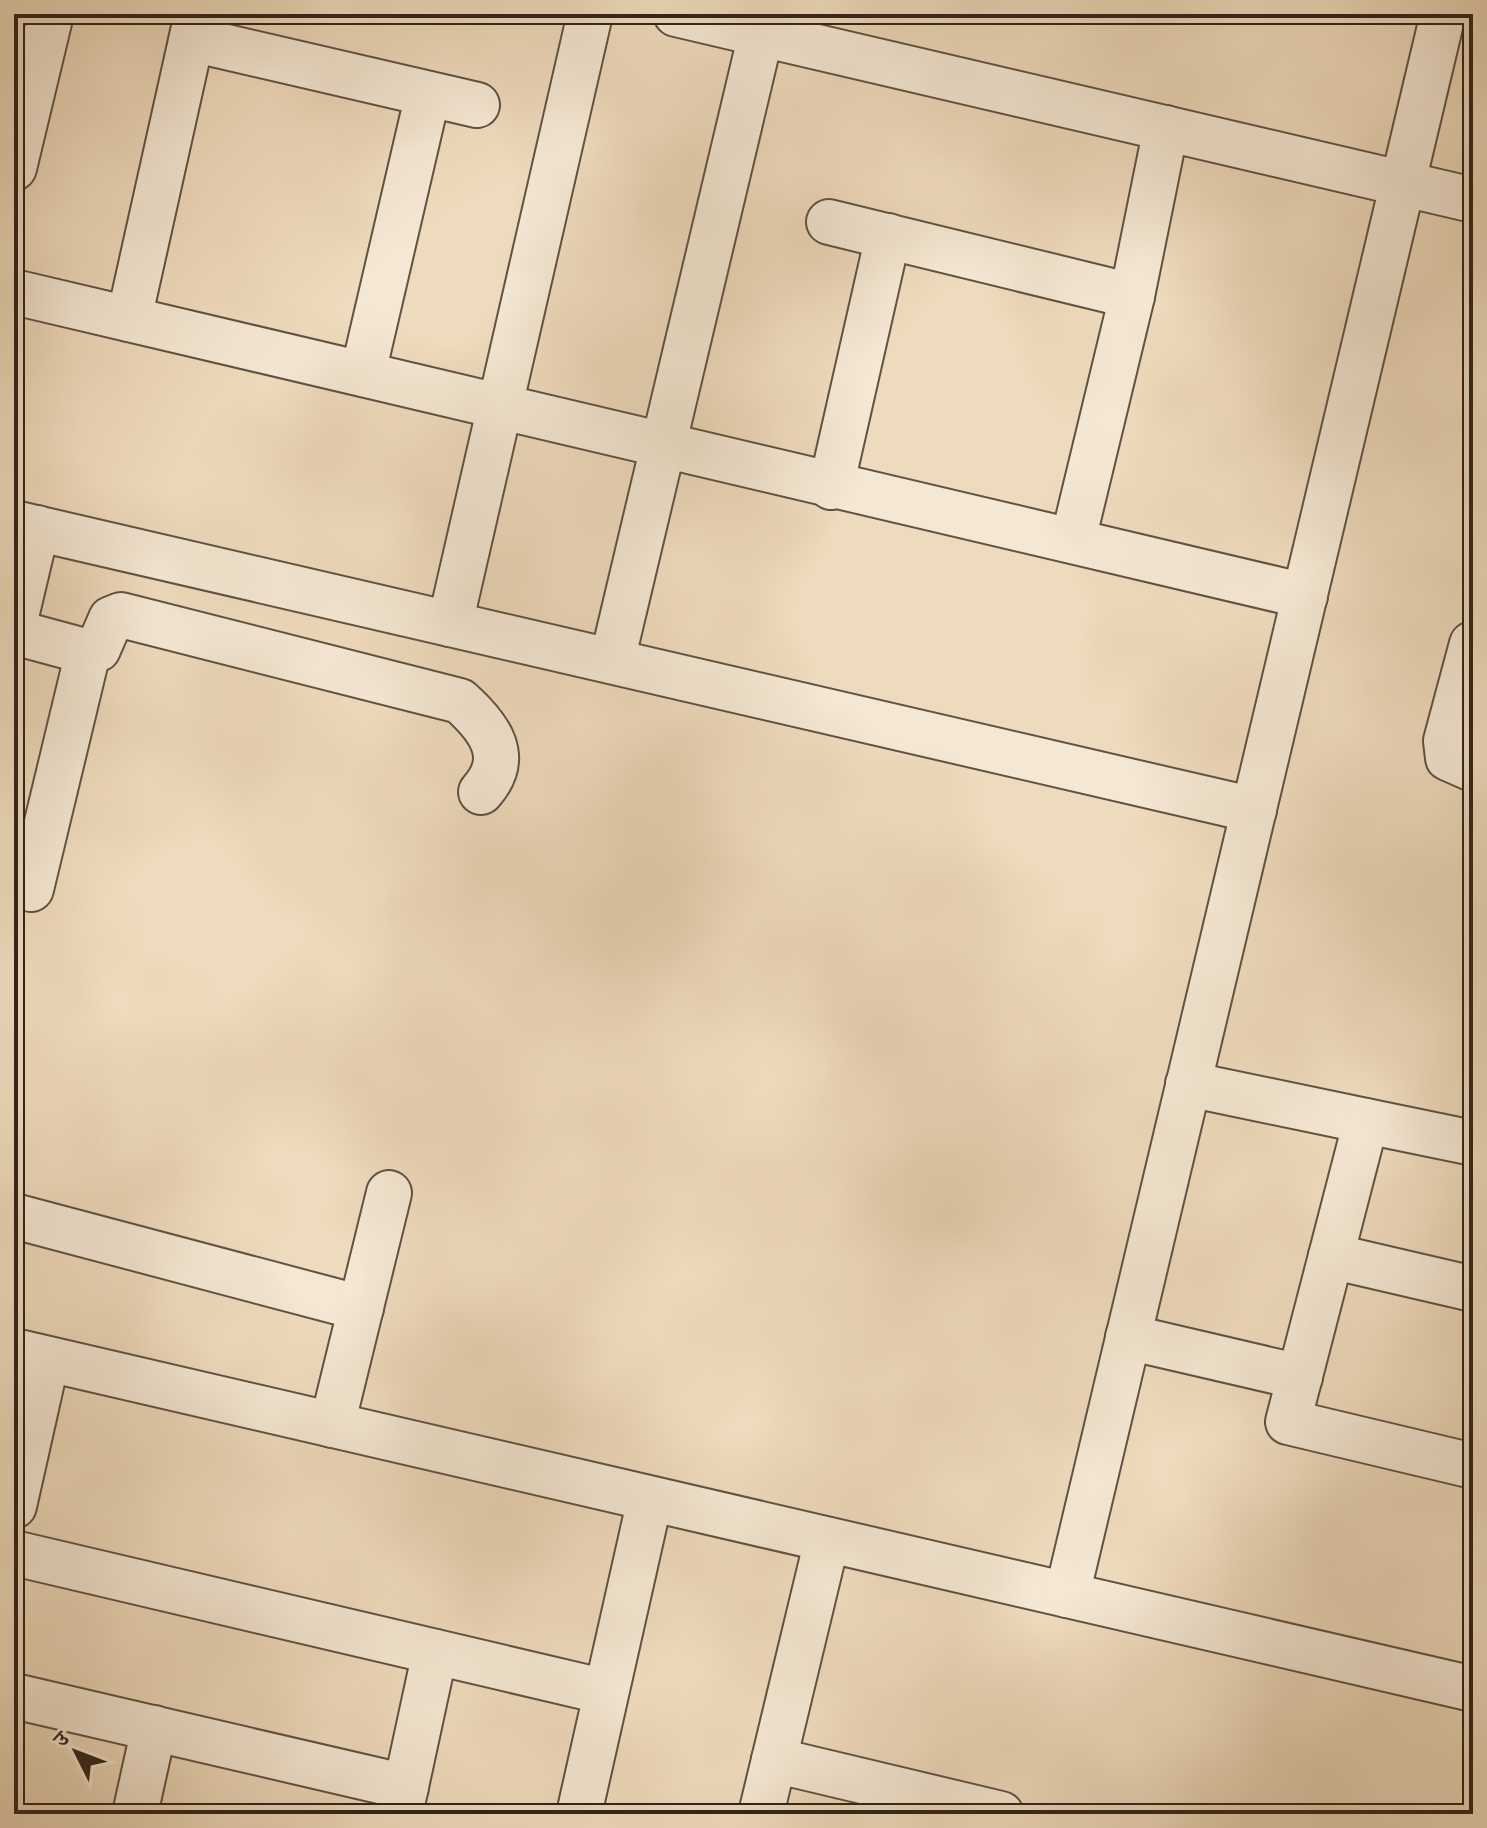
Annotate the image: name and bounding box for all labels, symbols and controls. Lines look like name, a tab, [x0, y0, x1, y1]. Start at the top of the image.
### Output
north arrow	[36, 1712, 116, 1792]
text: उ	[46, 1724, 77, 1754]

